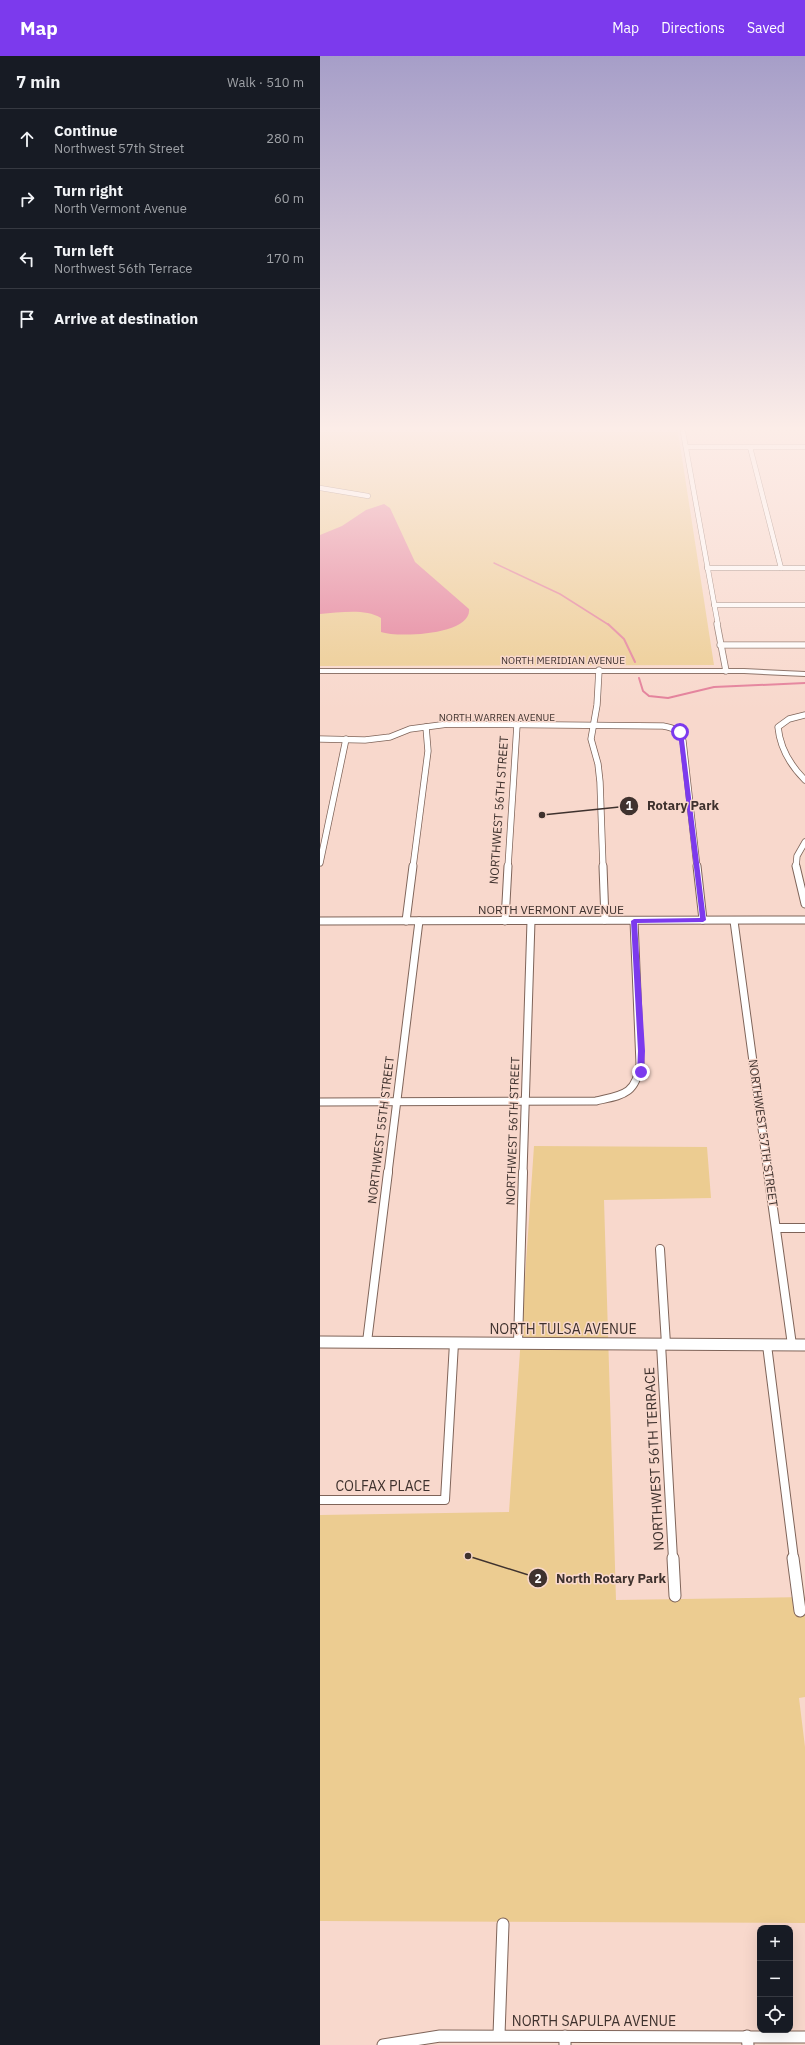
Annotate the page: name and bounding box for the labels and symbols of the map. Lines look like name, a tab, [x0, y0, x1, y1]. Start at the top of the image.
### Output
street label: NORTH MERIDIAN AVENUE	[501, 654, 625, 667]
street label: NORTH WARREN AVENUE	[439, 711, 555, 724]
route start	[671, 723, 689, 741]
street label: NORTHWEST 56TH STREET	[486, 735, 511, 885]
callout: Rotary Park	[619, 793, 727, 818]
text: Rotary Park	[647, 797, 720, 814]
text: 1	[625, 798, 633, 813]
street label: NORTH VERMONT AVENUE	[478, 902, 624, 917]
street label: NORTHWEST 55TH STREET	[364, 1055, 397, 1205]
street label: NORTHWEST 56TH STREET	[502, 1056, 523, 1206]
street label: NORTHWEST 57TH STREET	[746, 1058, 781, 1208]
route end	[632, 1063, 650, 1081]
street label: NORTH TULSA AVENUE	[489, 1320, 637, 1338]
street label: NORTHWEST 56TH TERRACE	[640, 1367, 668, 1551]
street label: COLFAX PLACE	[336, 1477, 430, 1495]
callout: North Rotary Park	[528, 1566, 674, 1591]
text: North Rotary Park	[556, 1570, 666, 1587]
text: 2	[534, 1571, 542, 1586]
street label: NORTH SAPULPA AVENUE	[512, 2012, 676, 2030]

